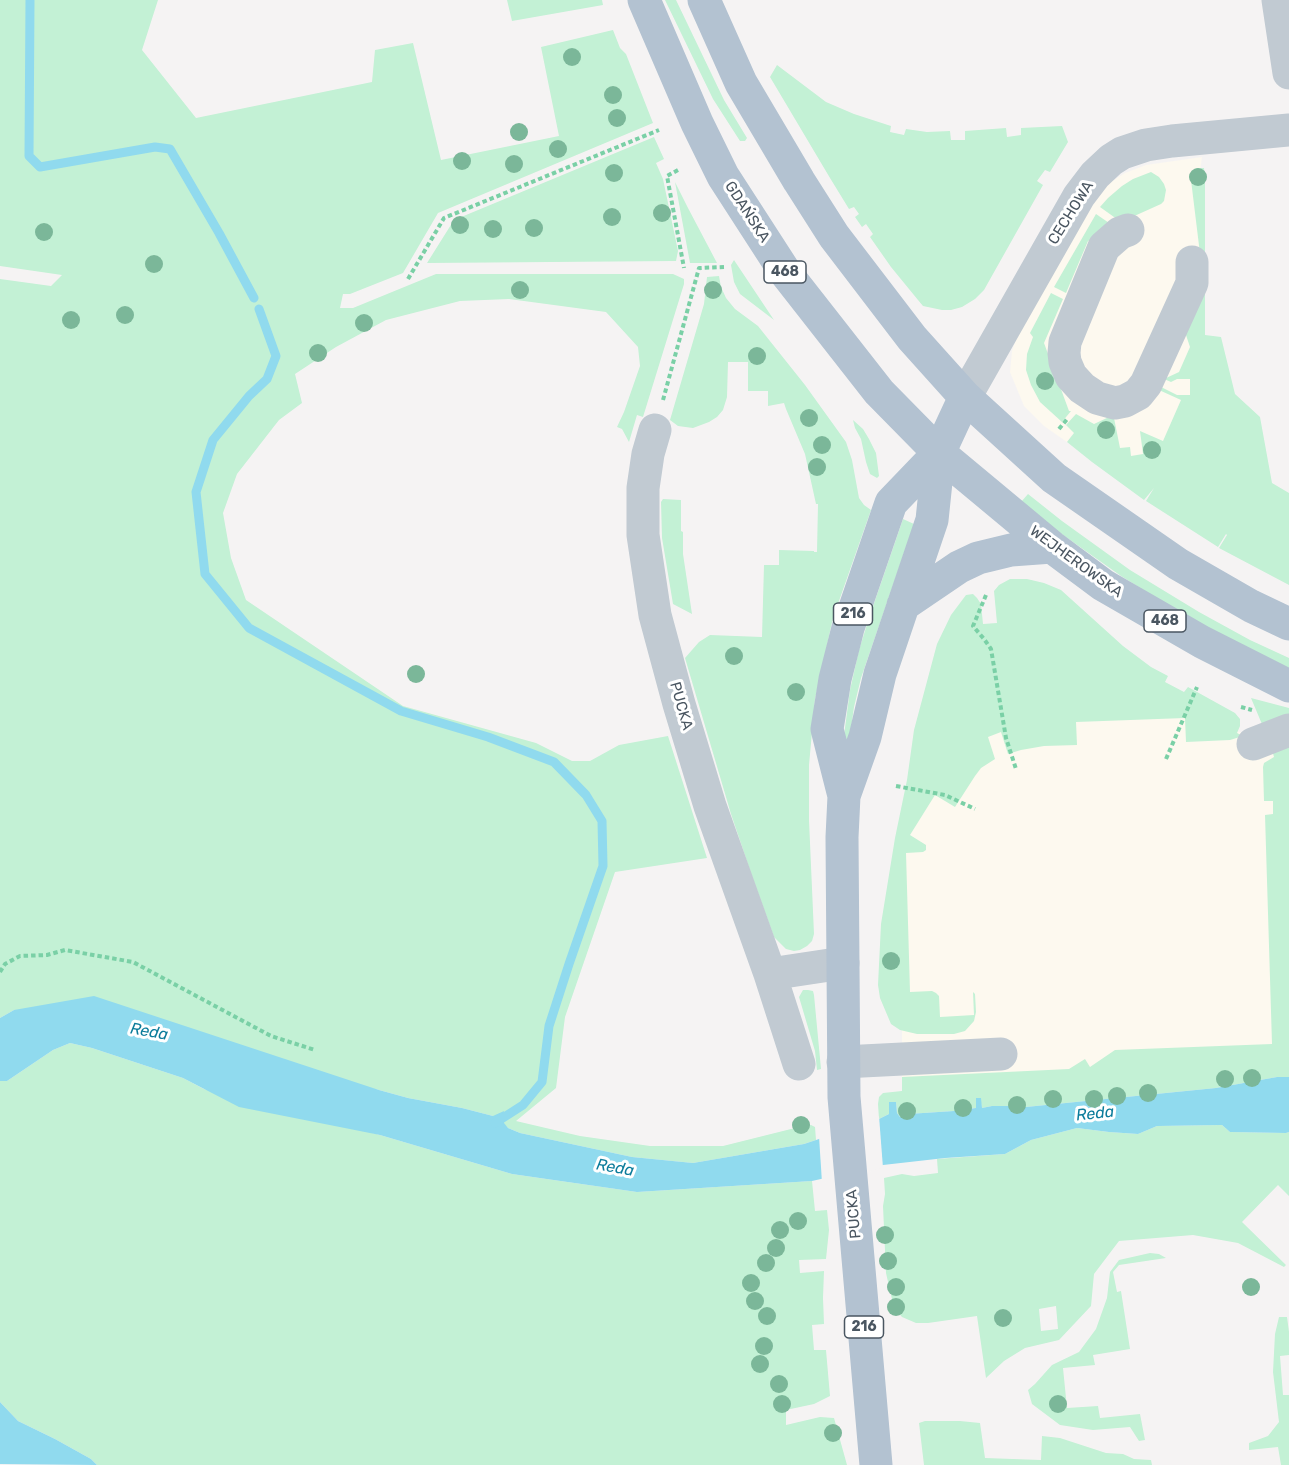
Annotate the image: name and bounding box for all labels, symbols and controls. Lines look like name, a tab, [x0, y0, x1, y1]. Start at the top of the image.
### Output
street label: GDAŃSKA	[721, 178, 773, 246]
street label: CECHOWA	[1044, 178, 1098, 248]
road number: 468	[764, 261, 806, 283]
street label: WEJHEROWSKA	[1026, 522, 1126, 602]
road number: 216	[834, 603, 872, 625]
road number: 468	[1144, 610, 1186, 632]
street label: PUCKA	[666, 680, 696, 732]
water label: Reda	[129, 1019, 169, 1045]
water label: Reda	[1075, 1102, 1115, 1126]
water label: Reda	[595, 1155, 635, 1181]
street label: PUCKA	[843, 1189, 865, 1239]
road number: 216	[844, 1316, 884, 1338]

